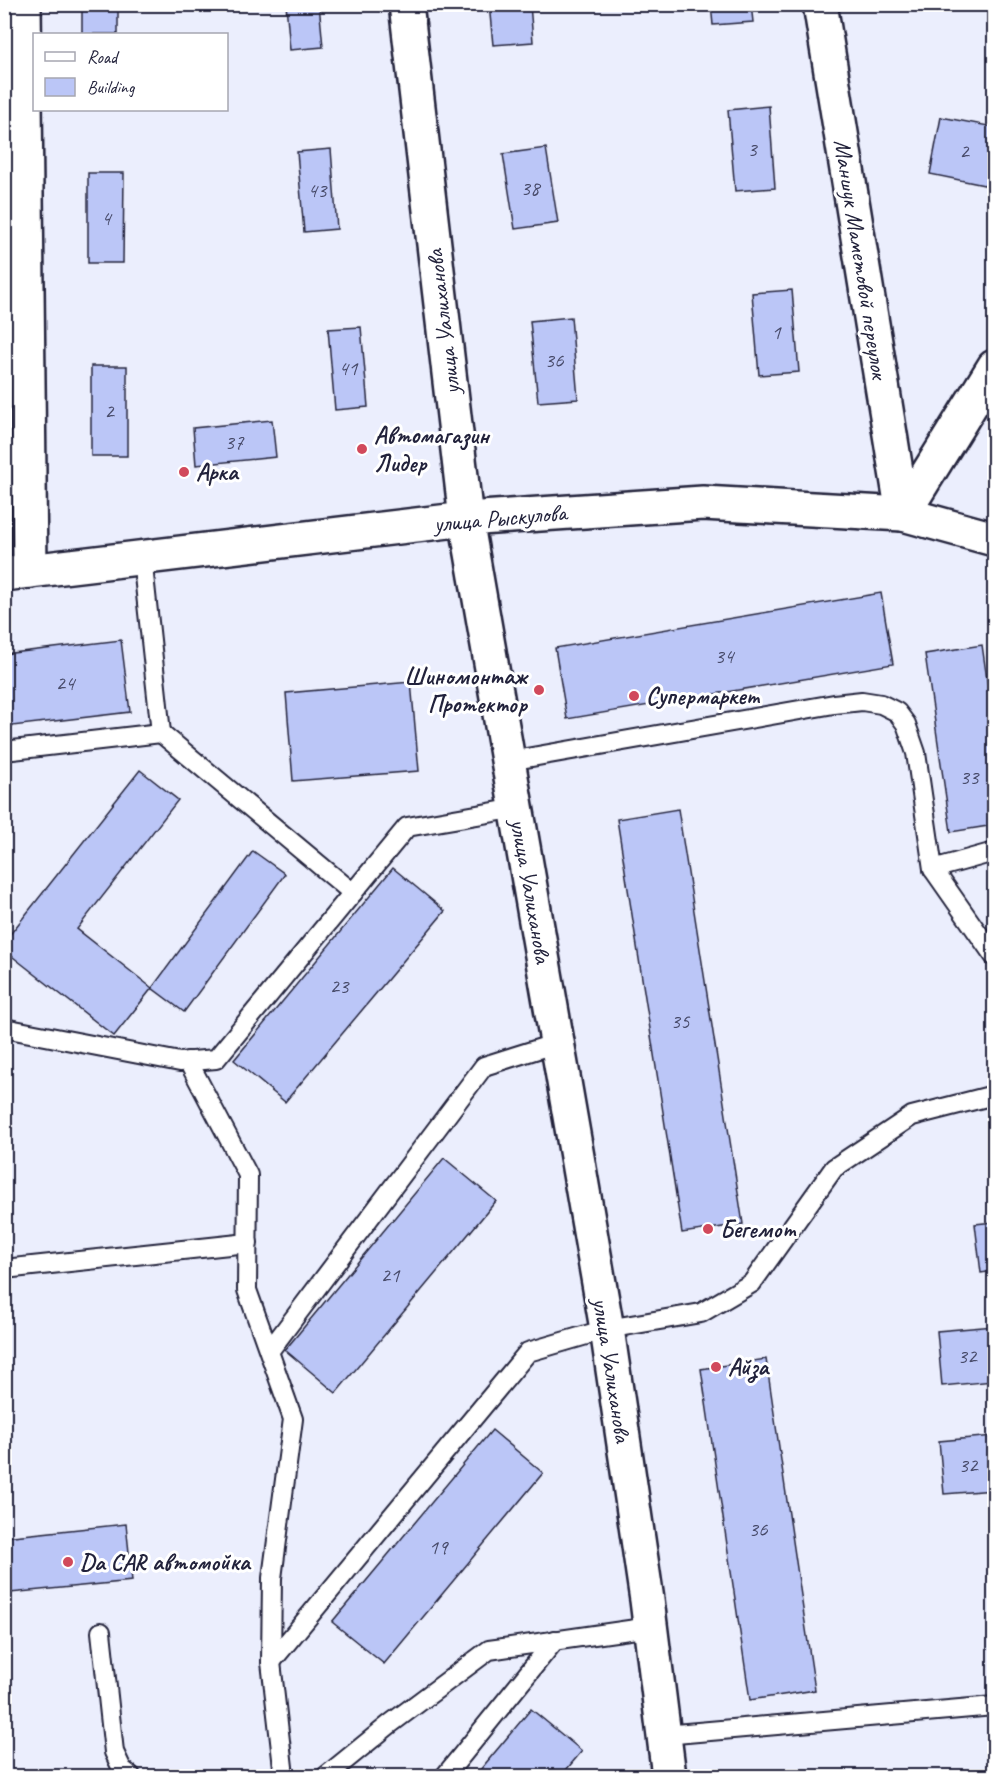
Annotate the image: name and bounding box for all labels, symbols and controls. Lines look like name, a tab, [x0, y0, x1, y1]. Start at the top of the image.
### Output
legend	[33, 33, 228, 111]
text: Road	[87, 46, 120, 68]
text: Building	[87, 76, 136, 98]
house number: 3	[747, 136, 758, 162]
street label: Маншук Маметовой переулок	[827, 137, 895, 383]
house number: 2	[959, 138, 970, 164]
house number: 38	[521, 175, 542, 201]
house number: 43	[308, 177, 328, 203]
house number: 4	[101, 205, 113, 231]
street label: улица Уалиханова	[419, 246, 467, 398]
house number: 1	[771, 319, 782, 345]
house number: 36	[545, 347, 564, 373]
house number: 41	[339, 355, 359, 381]
house number: 2	[104, 398, 115, 424]
place label: Автомагазин Лидер	[374, 420, 491, 478]
house number: 37	[225, 429, 245, 455]
marker: Автомагазин Лидер	[355, 442, 369, 456]
place label: Арка	[196, 457, 240, 487]
marker: Арка	[177, 465, 191, 479]
street label: улица Рыскулова	[430, 497, 570, 539]
house number: 34	[715, 643, 736, 669]
place label: Шиномонтаж Протектор	[404, 661, 530, 719]
house number: 24	[56, 670, 77, 696]
place label: Супермаркет	[646, 681, 760, 711]
marker: Шиномонтаж Протектор	[532, 683, 546, 697]
marker: Супермаркет	[627, 689, 641, 703]
house number: 33	[960, 764, 980, 790]
street label: улица Уалиханова	[503, 815, 559, 967]
house number: 23	[330, 973, 350, 999]
house number: 35	[671, 1008, 691, 1034]
place label: Бегемот	[720, 1214, 796, 1244]
marker: Бегемот	[701, 1222, 715, 1236]
house number: 21	[381, 1262, 401, 1288]
street label: улица Уалиханова	[585, 1294, 638, 1446]
house number: 32	[958, 1343, 978, 1369]
place label: Айза	[728, 1352, 770, 1383]
marker: Айза	[709, 1360, 723, 1374]
house number: 32	[959, 1452, 979, 1478]
house number: 36	[749, 1516, 768, 1542]
house number: 19	[429, 1534, 449, 1560]
place label: Da CAR автомойка	[80, 1547, 252, 1577]
marker: Da CAR автомойка	[61, 1555, 75, 1569]

